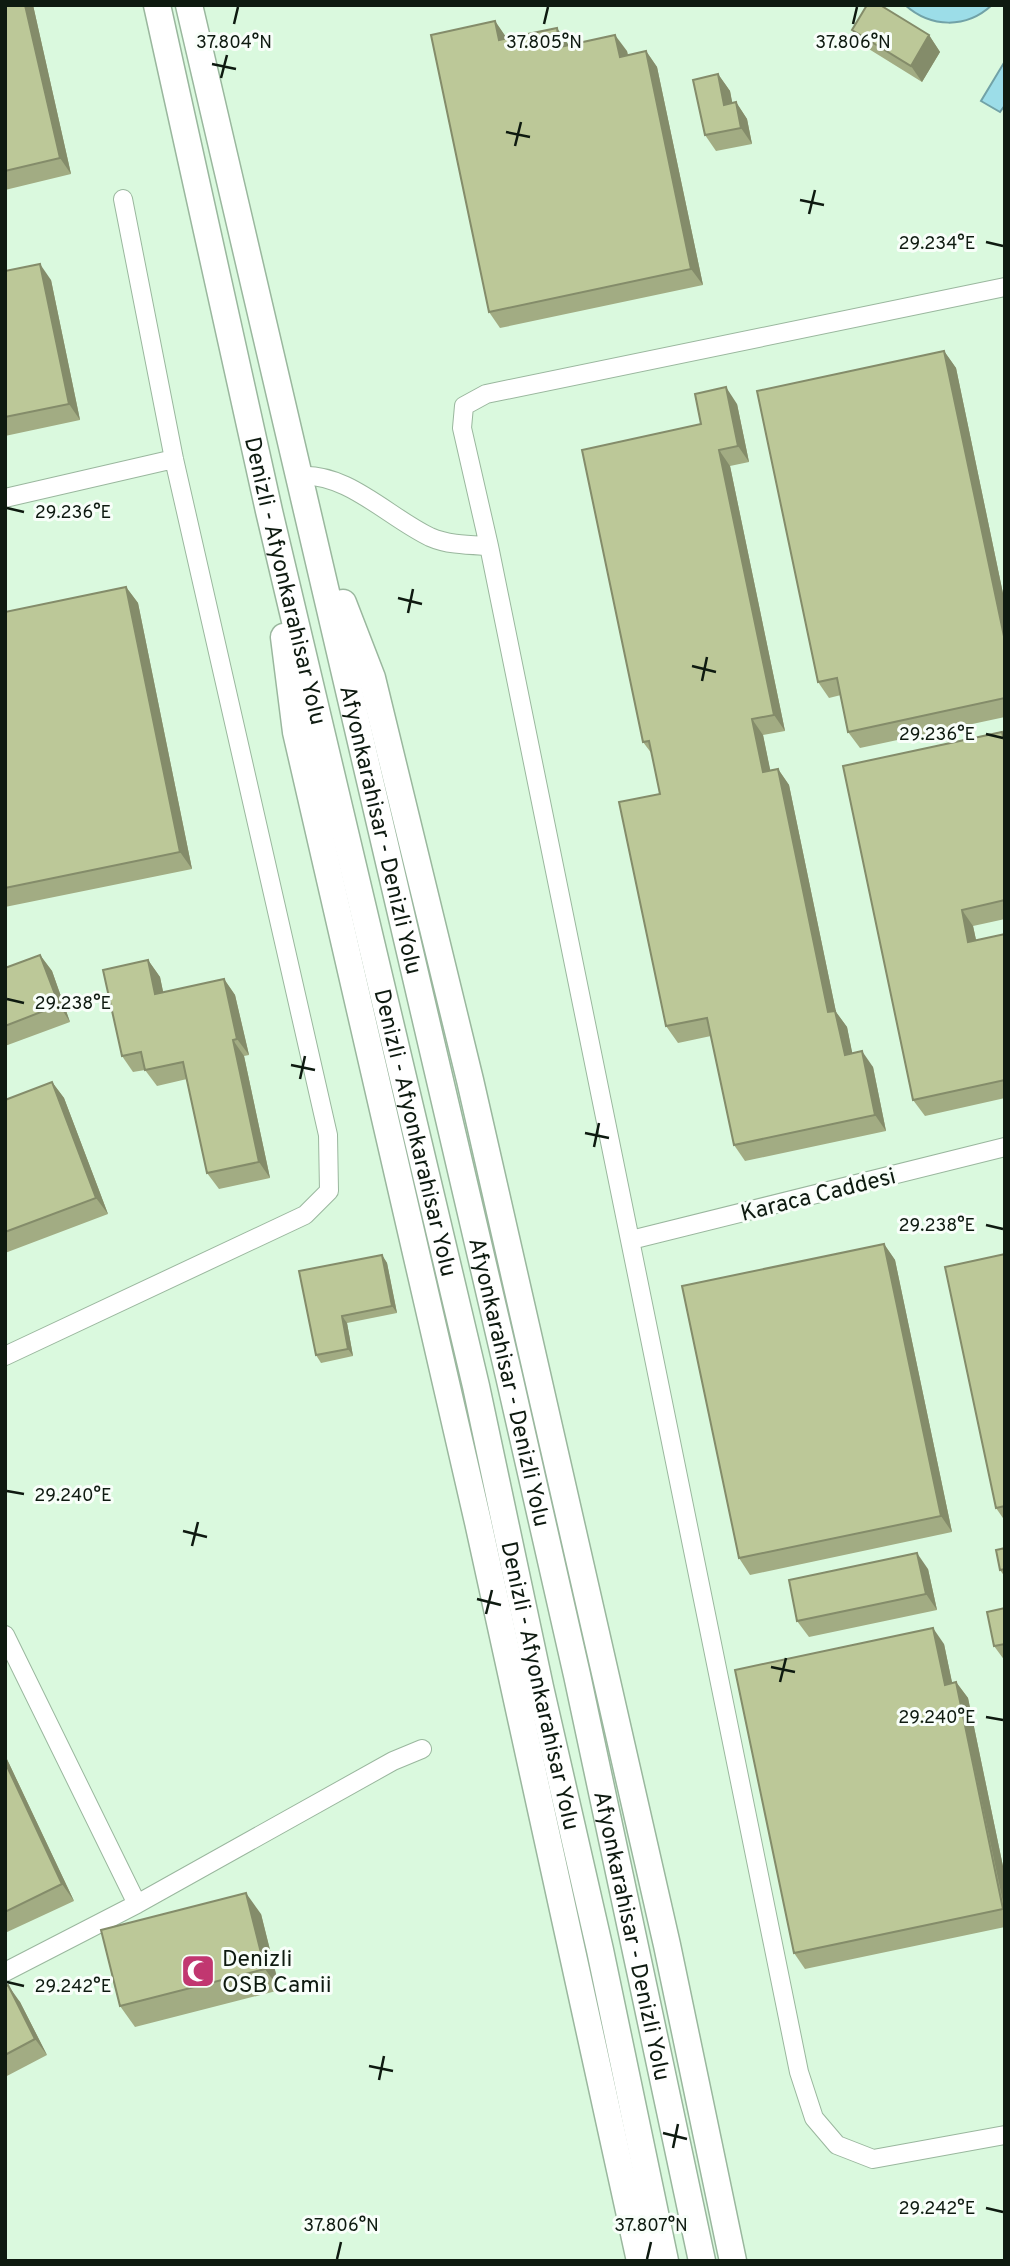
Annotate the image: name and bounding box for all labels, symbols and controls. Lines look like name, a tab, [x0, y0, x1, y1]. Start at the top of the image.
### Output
text: 37.804°N	[196, 32, 272, 55]
text: 37.805°N	[506, 32, 582, 55]
text: 37.806°N	[815, 32, 891, 55]
text: 29.234°E	[899, 233, 976, 256]
street label: Denizli - Afyonkarahisar Yolu	[236, 434, 331, 728]
text: 29.236°E	[35, 502, 111, 525]
street label: Afyonkarahisar - Denizli Yolu	[331, 683, 427, 978]
text: 29.236°E	[899, 724, 975, 747]
street label: Denizli - Afyonkarahisar Yolu	[366, 986, 462, 1280]
text: 29.238°E	[35, 993, 111, 1016]
street label: Karaca Caddesi	[738, 1163, 899, 1230]
text: 29.238°E	[899, 1215, 975, 1238]
street label: Afyonkarahisar - Denizli Yolu	[460, 1235, 555, 1530]
text: 29.240°E	[34, 1485, 112, 1508]
street label: Denizli - Afyonkarahisar Yolu	[492, 1539, 584, 1833]
text: 29.240°E	[898, 1707, 976, 1730]
street label: Afyonkarahisar - Denizli Yolu	[585, 1788, 675, 2084]
place label: Denizli OSB Camii	[222, 1946, 332, 2001]
mosque icon: Denizli OSB Camii	[179, 1952, 217, 1990]
text: 29.242°E	[35, 1976, 112, 1999]
text: 29.242°E	[899, 2198, 976, 2221]
text: 37.806°N	[303, 2215, 379, 2238]
text: 37.807°N	[614, 2215, 688, 2238]

